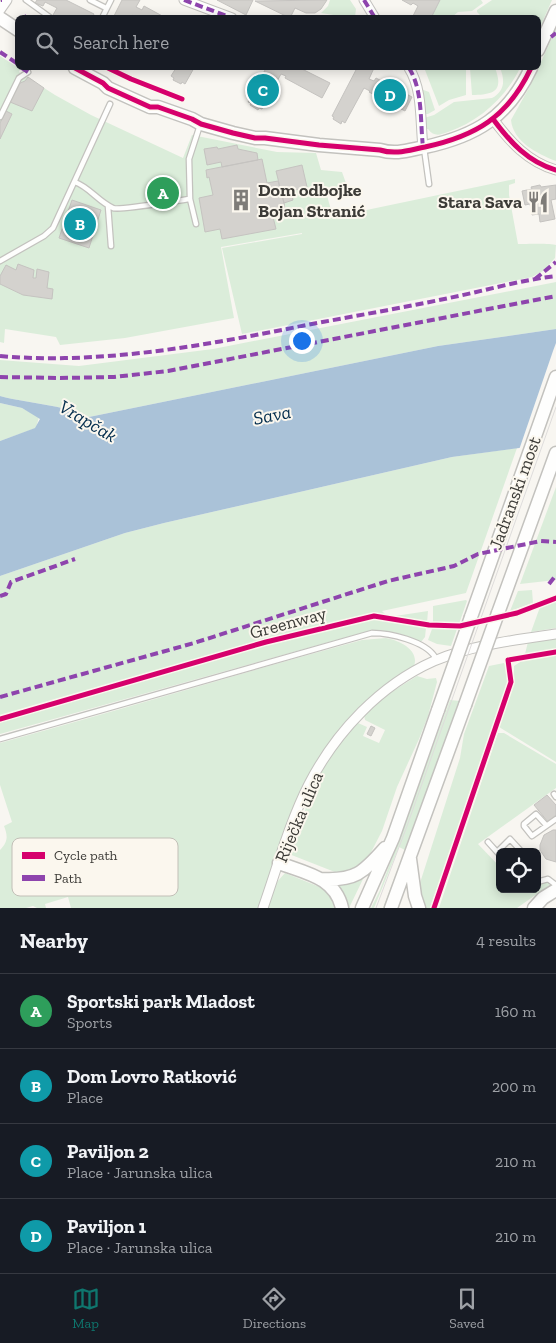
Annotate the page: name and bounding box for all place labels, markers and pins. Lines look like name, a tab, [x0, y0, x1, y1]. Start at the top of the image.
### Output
pin: C	[247, 71, 279, 109]
pin: D	[374, 76, 406, 114]
pin: A	[147, 174, 179, 212]
place label: Dom odbojke Bojan Stranić	[258, 179, 366, 222]
building icon: Dom odbojke Bojan Stranić	[228, 187, 254, 213]
restaurant icon: Stara Sava	[525, 189, 551, 215]
place label: Stara Sava	[438, 191, 522, 213]
pin: B	[64, 205, 96, 243]

